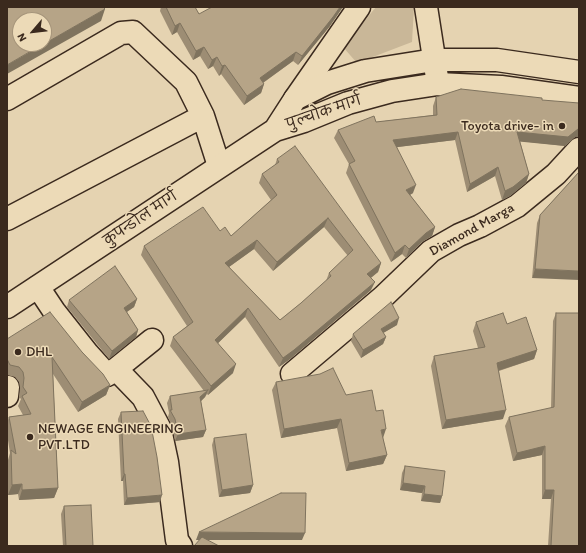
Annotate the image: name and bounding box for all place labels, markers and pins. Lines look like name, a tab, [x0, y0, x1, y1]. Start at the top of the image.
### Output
place label: Toyota drive- in	[461, 118, 554, 134]
marker: Toyota drive- in	[557, 121, 567, 131]
place label: DHL	[26, 344, 52, 360]
marker: DHL	[13, 347, 23, 357]
place label: NEWAGE ENGINEERING PVT.LTD	[38, 421, 183, 454]
marker: NEWAGE ENGINEERING PVT.LTD	[25, 432, 35, 442]

